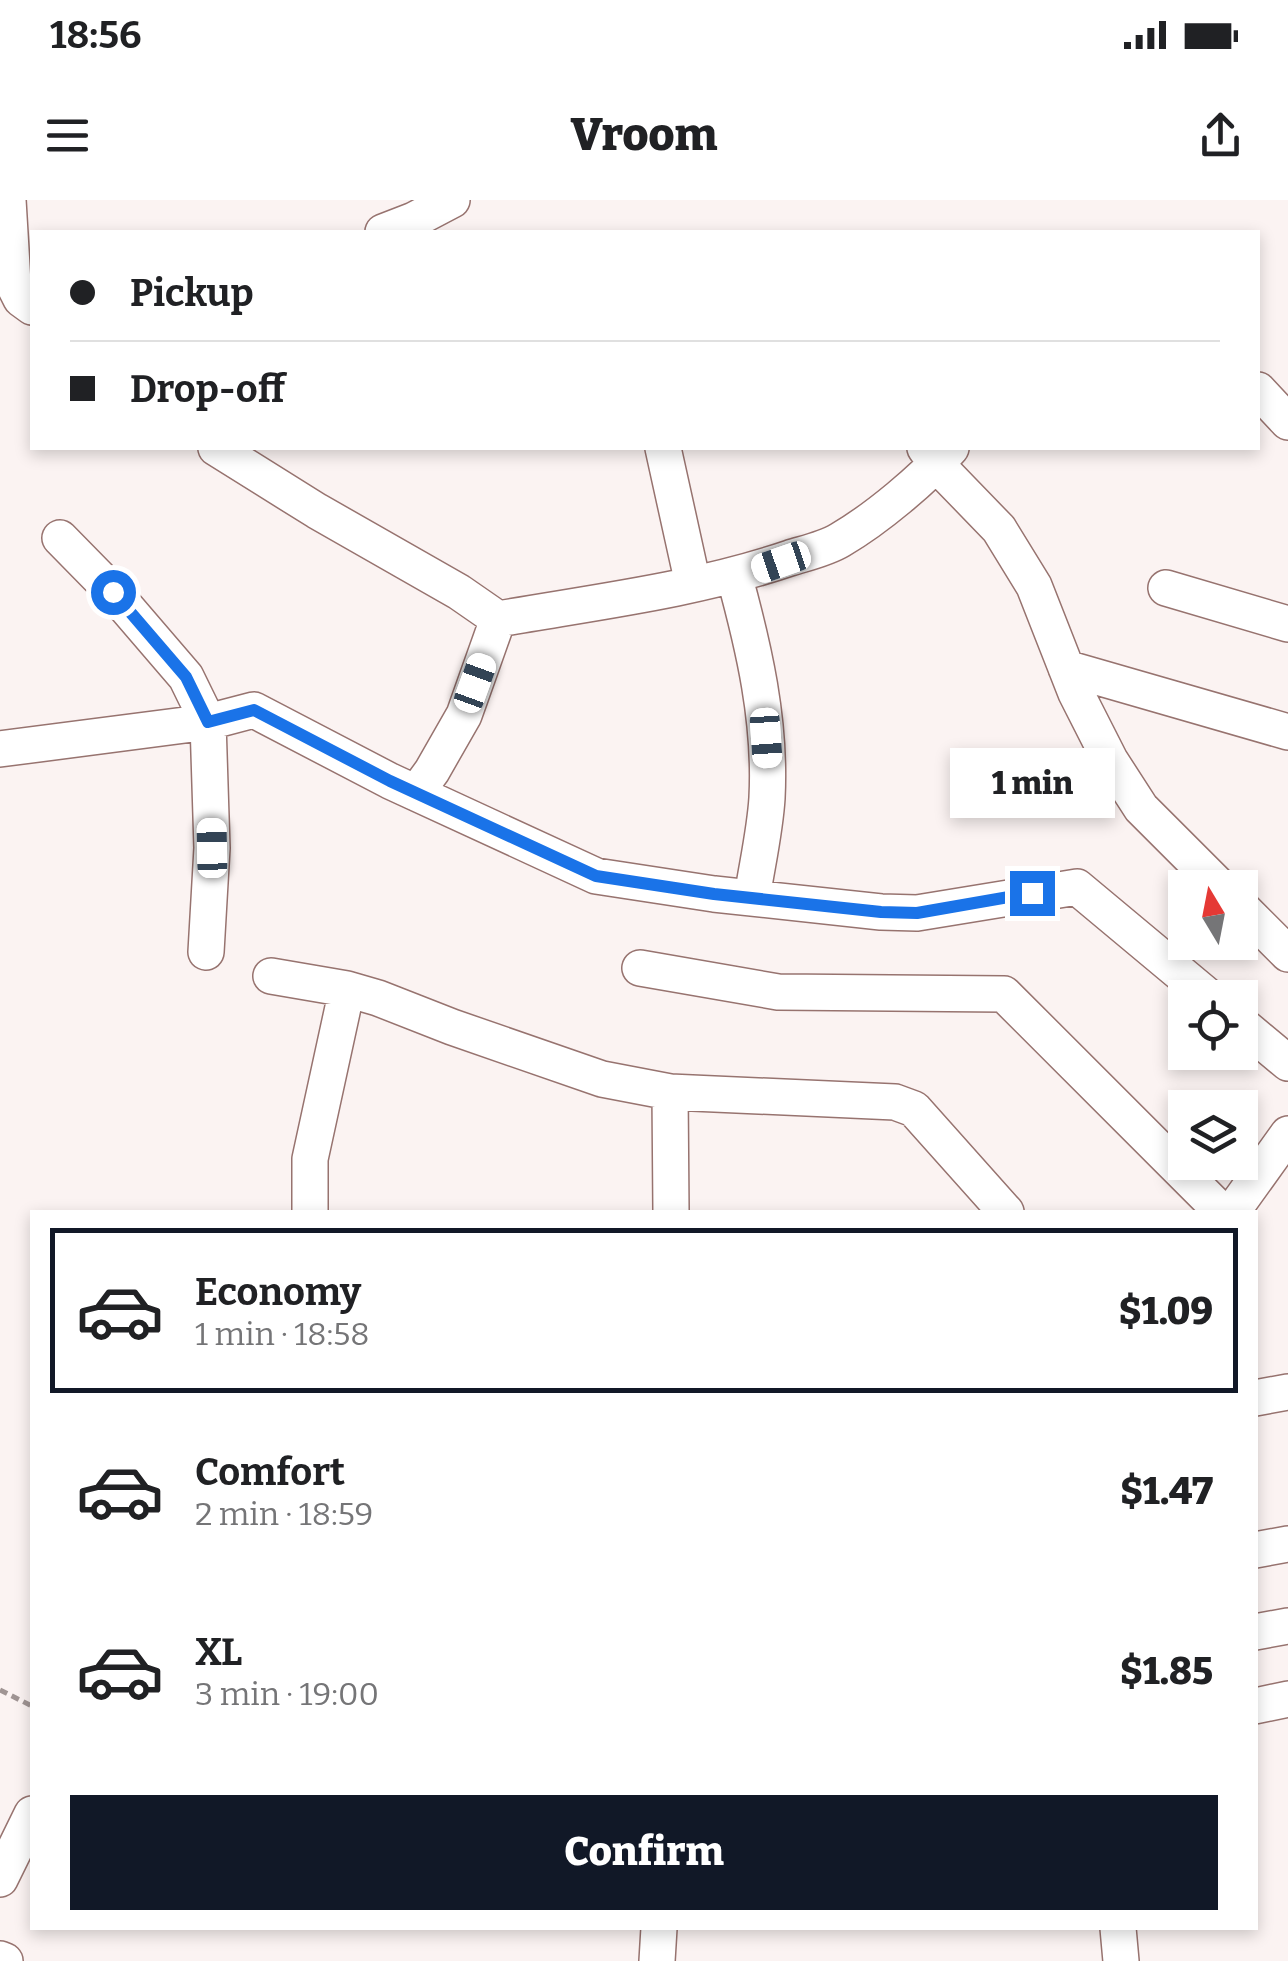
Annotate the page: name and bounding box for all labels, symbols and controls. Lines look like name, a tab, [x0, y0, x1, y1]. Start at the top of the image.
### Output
text: 18:56	[50, 12, 141, 58]
icon: menu	[40, 108, 95, 163]
text: Vroom	[571, 108, 717, 162]
icon: share	[1193, 108, 1248, 163]
text: Pickup	[130, 270, 254, 316]
text: Drop-off	[130, 366, 285, 412]
car	[748, 538, 814, 586]
route start	[91, 570, 136, 615]
car	[451, 650, 499, 716]
car	[749, 707, 783, 769]
callout: 1 min	[950, 748, 1114, 818]
text: 1 min	[992, 764, 1073, 802]
car	[196, 818, 228, 878]
north arrow	[1168, 870, 1258, 960]
map controls	[1168, 870, 1258, 1180]
route end	[1010, 871, 1055, 916]
button: locate	[1168, 980, 1258, 1070]
button: layers	[1168, 1090, 1258, 1180]
icon: car	[75, 1266, 165, 1356]
text: Economy	[195, 1269, 361, 1315]
text: $1.09	[1119, 1288, 1213, 1334]
text: 1 min · 18:58	[195, 1315, 370, 1353]
icon: car	[75, 1446, 165, 1536]
text: Comfort	[195, 1449, 345, 1495]
text: $1.47	[1120, 1468, 1213, 1514]
text: 2 min · 18:59	[195, 1495, 373, 1533]
icon: car	[75, 1626, 165, 1716]
text: XL	[195, 1629, 242, 1675]
text: $1.85	[1120, 1648, 1213, 1694]
text: 3 min · 19:00	[195, 1675, 379, 1713]
button: Confirm	[70, 1795, 1218, 1910]

